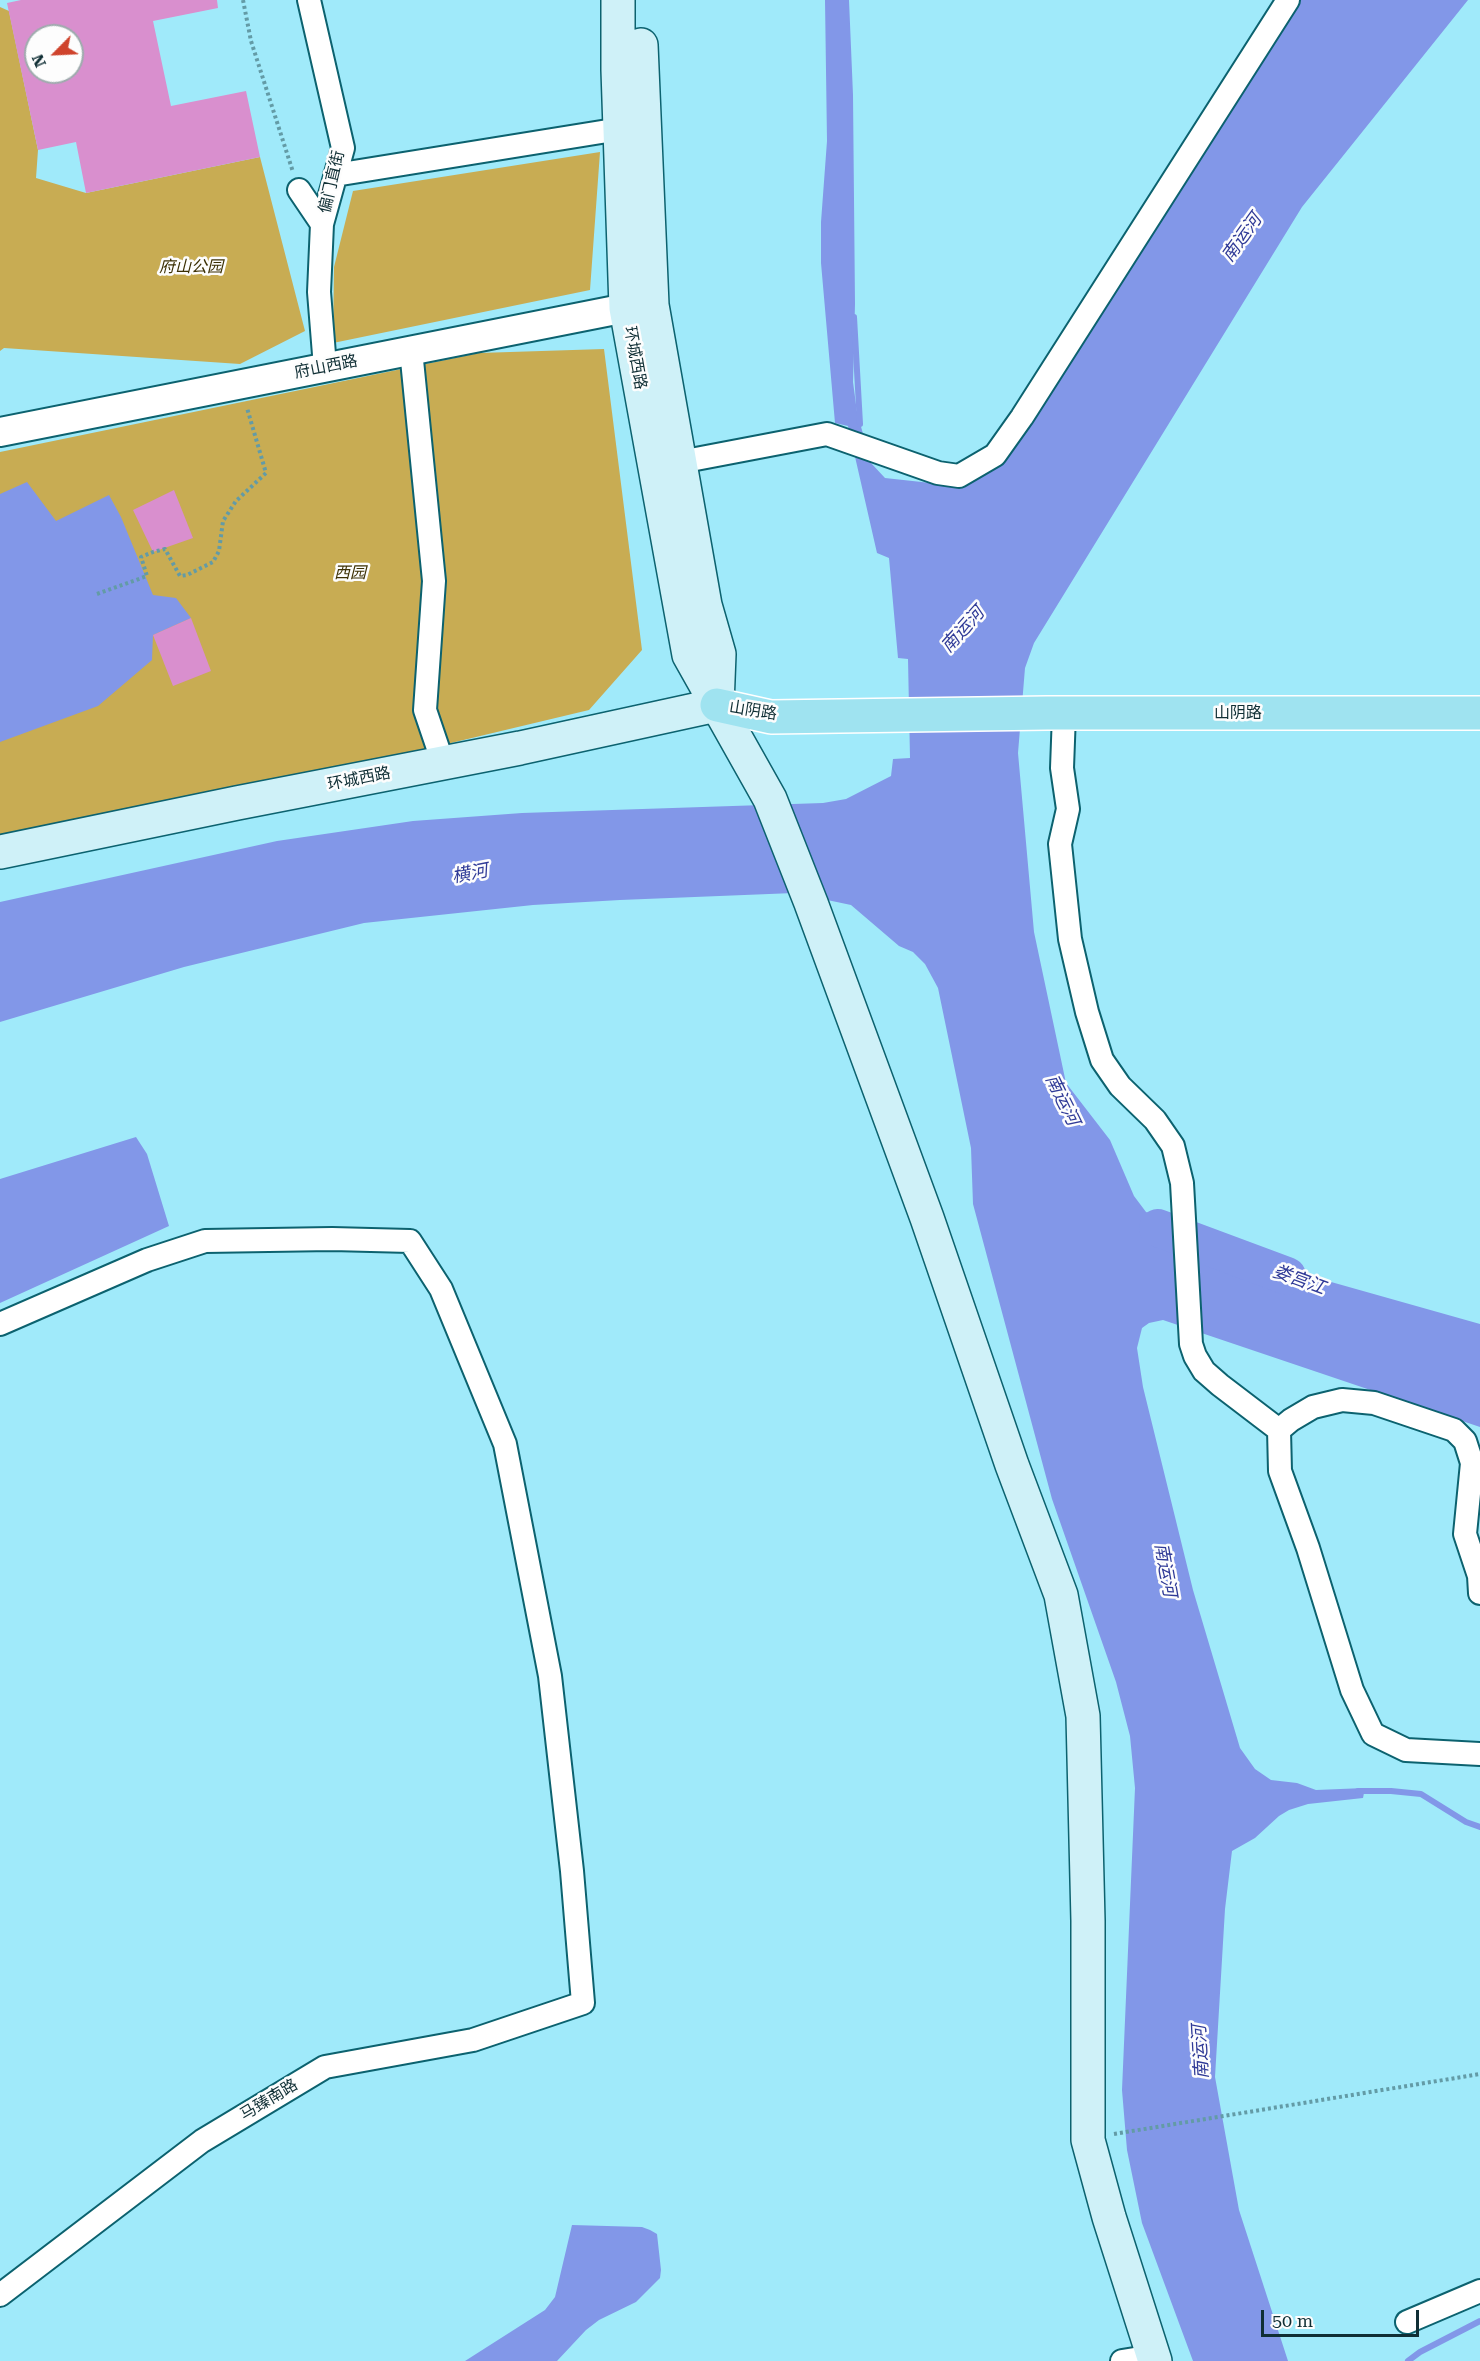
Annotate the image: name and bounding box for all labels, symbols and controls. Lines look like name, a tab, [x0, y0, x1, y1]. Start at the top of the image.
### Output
north arrow	[24, 24, 84, 84]
text: N	[28, 51, 50, 70]
street label: 偏门直街	[315, 149, 349, 215]
water label: 南运河	[1217, 210, 1267, 266]
park label: 府山公园	[159, 257, 223, 277]
street label: 环城西路	[620, 325, 650, 391]
street label: 府山西路	[293, 351, 359, 383]
park label: 西园	[334, 563, 366, 583]
water label: 南运河	[937, 603, 989, 657]
street label: 山阴路	[728, 698, 778, 724]
street label: 山阴路	[1214, 703, 1262, 723]
street label: 环城西路	[326, 763, 392, 795]
water label: 横河	[450, 860, 490, 888]
water label: 南运河	[1040, 1071, 1084, 1129]
water label: 娄宫江	[1270, 1261, 1328, 1299]
water label: 南运河	[1150, 1542, 1180, 1598]
water label: 南运河	[1189, 2024, 1213, 2080]
street label: 马臻南路	[237, 2075, 301, 2125]
scale bar	[1264, 2298, 1422, 2336]
text: 50 m	[1272, 2310, 1313, 2331]

